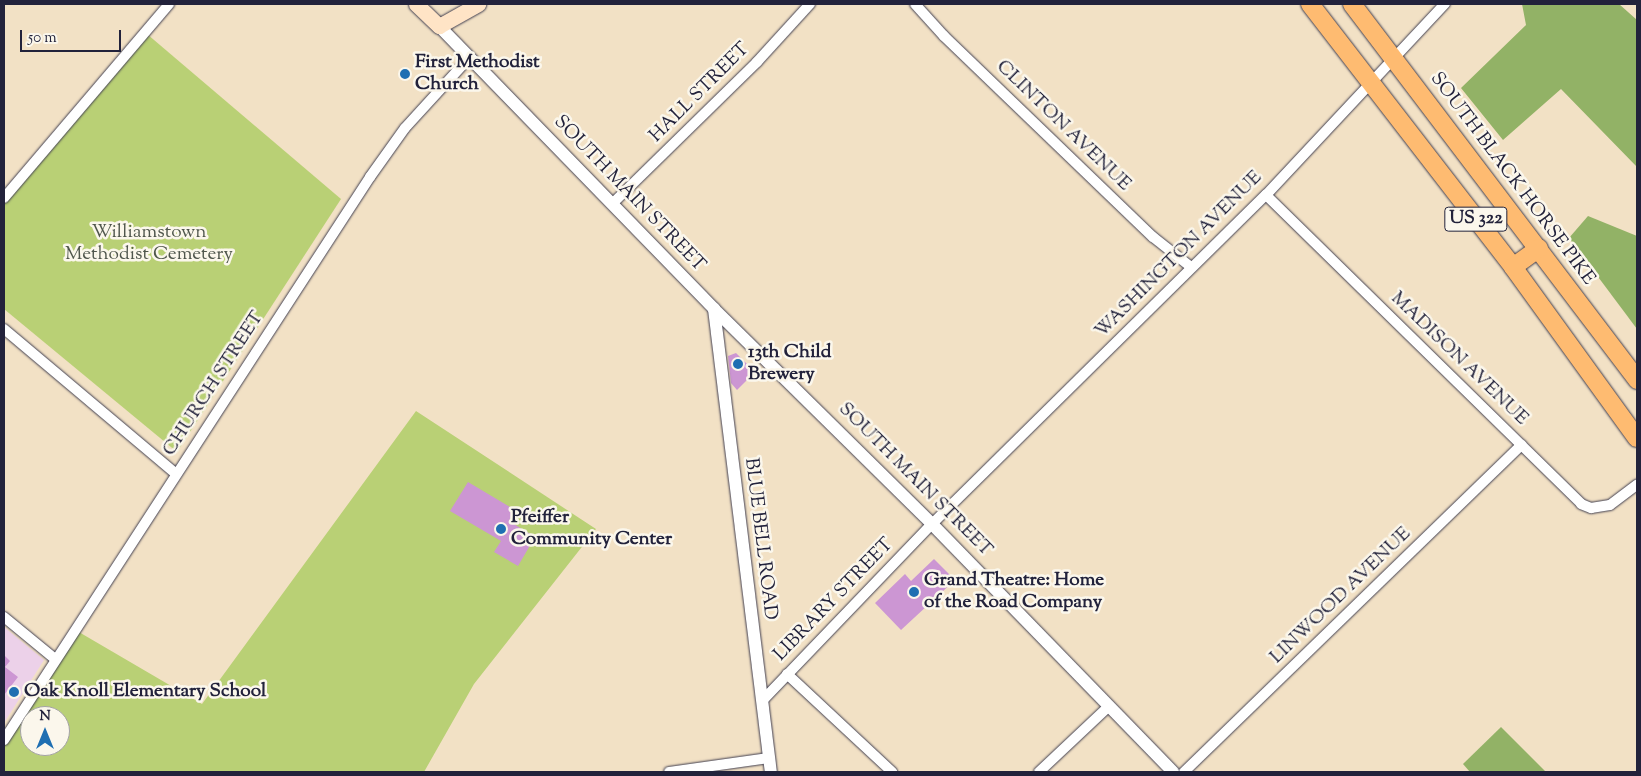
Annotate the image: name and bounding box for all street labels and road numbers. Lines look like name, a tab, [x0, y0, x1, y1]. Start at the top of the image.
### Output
street label: HALL STREET	[645, 38, 755, 148]
street label: CLINTON AVENUE	[991, 56, 1135, 196]
street label: SOUTH BLACK HORSE PIKE	[1425, 68, 1599, 290]
street label: SOUTH MAIN STREET	[548, 111, 710, 277]
street label: WASHINGTON AVENUE	[1091, 167, 1267, 343]
road number: US 322	[1444, 203, 1508, 234]
street label: MADISON AVENUE	[1386, 287, 1532, 431]
street label: CHURCH STREET	[159, 307, 269, 461]
street label: SOUTH MAIN STREET	[833, 398, 997, 562]
street label: BLUE BELL ROAD	[739, 457, 781, 621]
street label: LINWOOD AVENUE	[1266, 523, 1416, 669]
street label: LIBRARY STREET	[770, 534, 898, 666]

